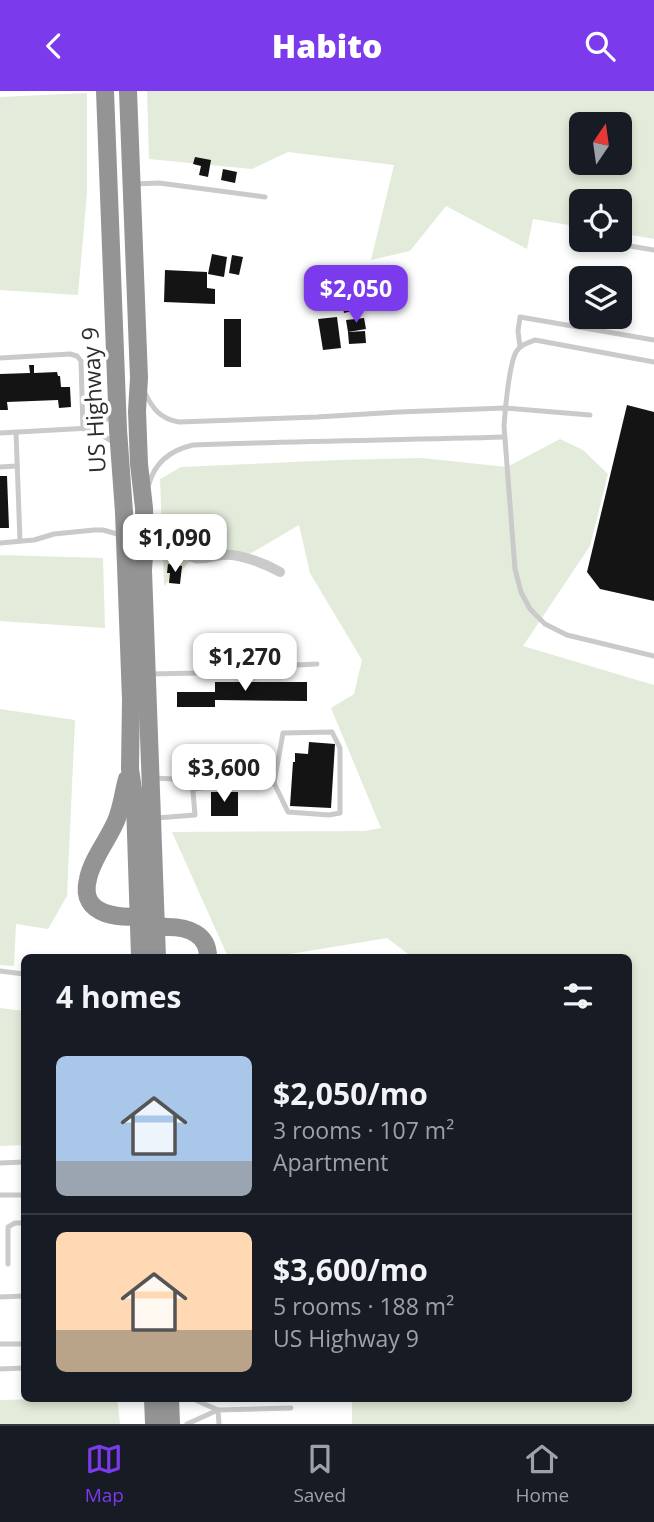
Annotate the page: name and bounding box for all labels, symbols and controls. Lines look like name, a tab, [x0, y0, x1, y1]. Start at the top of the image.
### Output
text: Habito	[272, 24, 382, 67]
icon: back	[35, 27, 73, 65]
icon: search	[581, 27, 619, 65]
north arrow	[569, 112, 632, 175]
map controls	[569, 112, 632, 329]
button: locate	[569, 189, 632, 252]
pin: $2,050	[299, 265, 413, 325]
button: layers	[569, 266, 632, 329]
text: $2,050	[320, 272, 392, 304]
street label: US Highway 9	[73, 326, 113, 474]
pin: $1,090	[118, 515, 232, 574]
text: $1,090	[139, 521, 211, 553]
pin: $1,270	[188, 633, 302, 693]
text: $1,270	[209, 640, 281, 672]
pin: $3,600	[167, 745, 281, 804]
text: $3,600	[188, 751, 260, 783]
text: 4 homes	[56, 976, 181, 1017]
icon: filters	[559, 977, 597, 1015]
text: $2,050/mo	[273, 1073, 428, 1114]
icon: home	[112, 1084, 196, 1168]
text: 3 rooms · 107 m²	[273, 1114, 454, 1146]
text: Apartment	[273, 1146, 389, 1178]
text: $3,600/mo	[273, 1249, 428, 1290]
icon: home	[112, 1260, 196, 1344]
text: 5 rooms · 188 m²	[273, 1290, 454, 1322]
text: US Highway 9	[273, 1322, 419, 1354]
tab: Map	[85, 1440, 124, 1508]
tab: Saved	[293, 1440, 346, 1508]
tab: Home	[516, 1440, 569, 1508]

